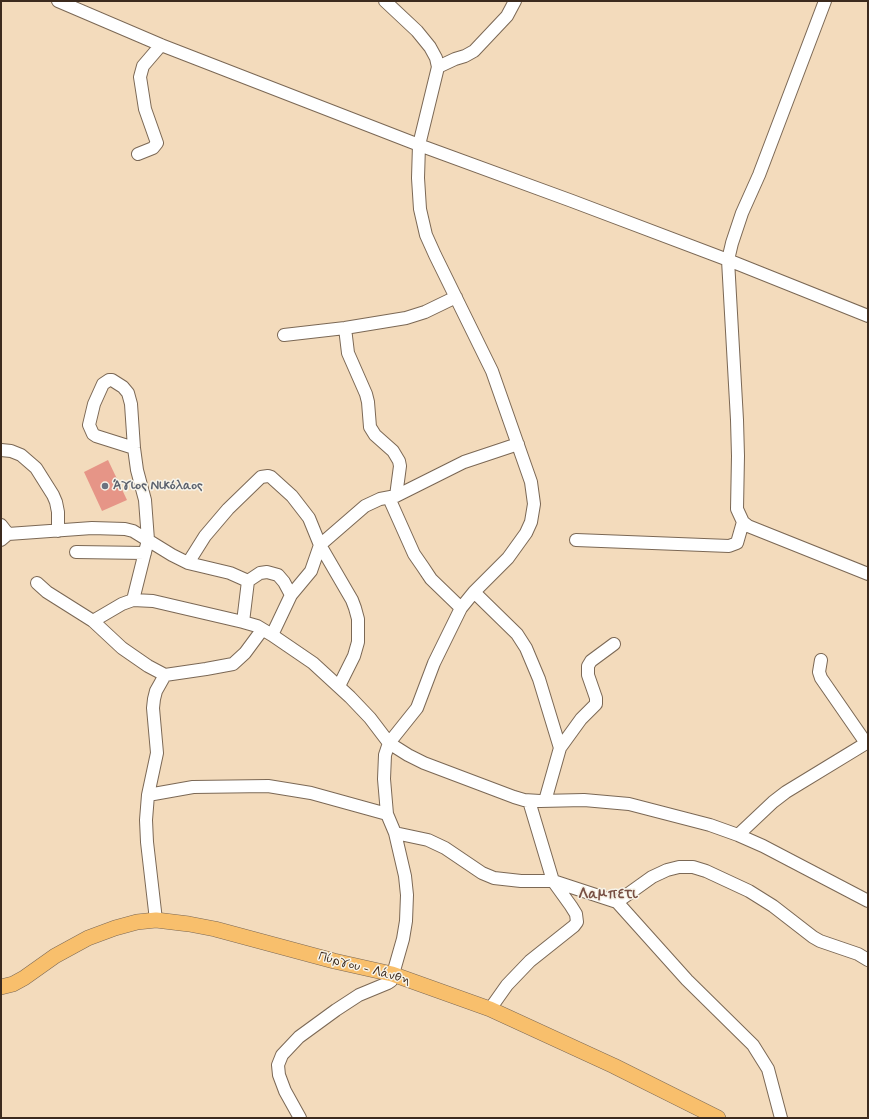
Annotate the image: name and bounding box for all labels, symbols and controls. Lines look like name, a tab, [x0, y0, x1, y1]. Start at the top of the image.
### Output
place label: Άγιος Νικόλαος	[113, 478, 203, 494]
marker: Άγιος Νικόλαος	[100, 481, 110, 491]
district label: Λαμπετι	[578, 886, 638, 904]
street label: Πύργου - Λάνθη	[316, 949, 412, 989]

